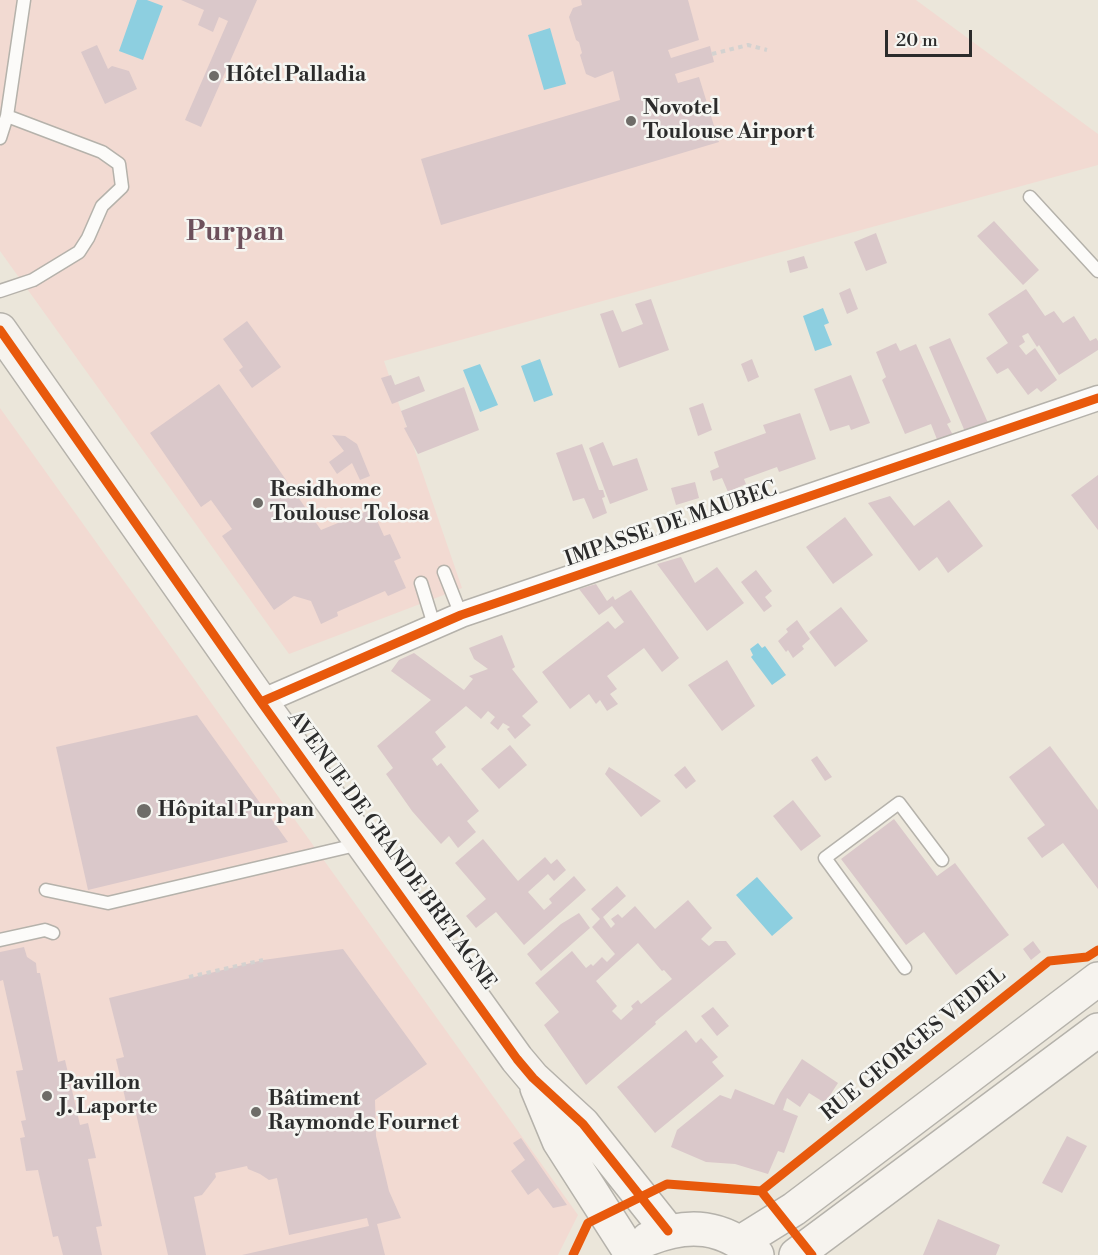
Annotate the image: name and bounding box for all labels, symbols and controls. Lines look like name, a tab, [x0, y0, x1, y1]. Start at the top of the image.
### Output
scale bar	[888, 18, 975, 56]
text: 20 m	[896, 29, 938, 52]
place label: Hôtel Palladia	[226, 63, 366, 89]
marker: Hôtel Palladia	[207, 69, 221, 83]
place label: Novotel Toulouse Airport	[643, 96, 814, 146]
marker: Novotel Toulouse Airport	[624, 114, 638, 128]
district label: Purpan	[186, 218, 284, 250]
street label: IMPASSE DE MAUBEC	[562, 477, 780, 573]
place label: Residhome Toulouse Tolosa	[270, 478, 429, 528]
marker: Residhome Toulouse Tolosa	[251, 496, 265, 510]
street label: AVENUE DE GRANDE BRETAGNE	[281, 707, 501, 995]
place label: Hôpital Purpan	[158, 798, 314, 824]
marker: Hôpital Purpan	[135, 802, 153, 820]
street label: RUE GEORGES VEDEL	[817, 963, 1011, 1127]
place label: Pavillon J. Laporte	[59, 1071, 157, 1121]
place label: Bâtiment Raymonde Fournet	[268, 1087, 459, 1137]
marker: Pavillon J. Laporte	[40, 1089, 54, 1103]
marker: Bâtiment Raymonde Fournet	[249, 1105, 263, 1119]

